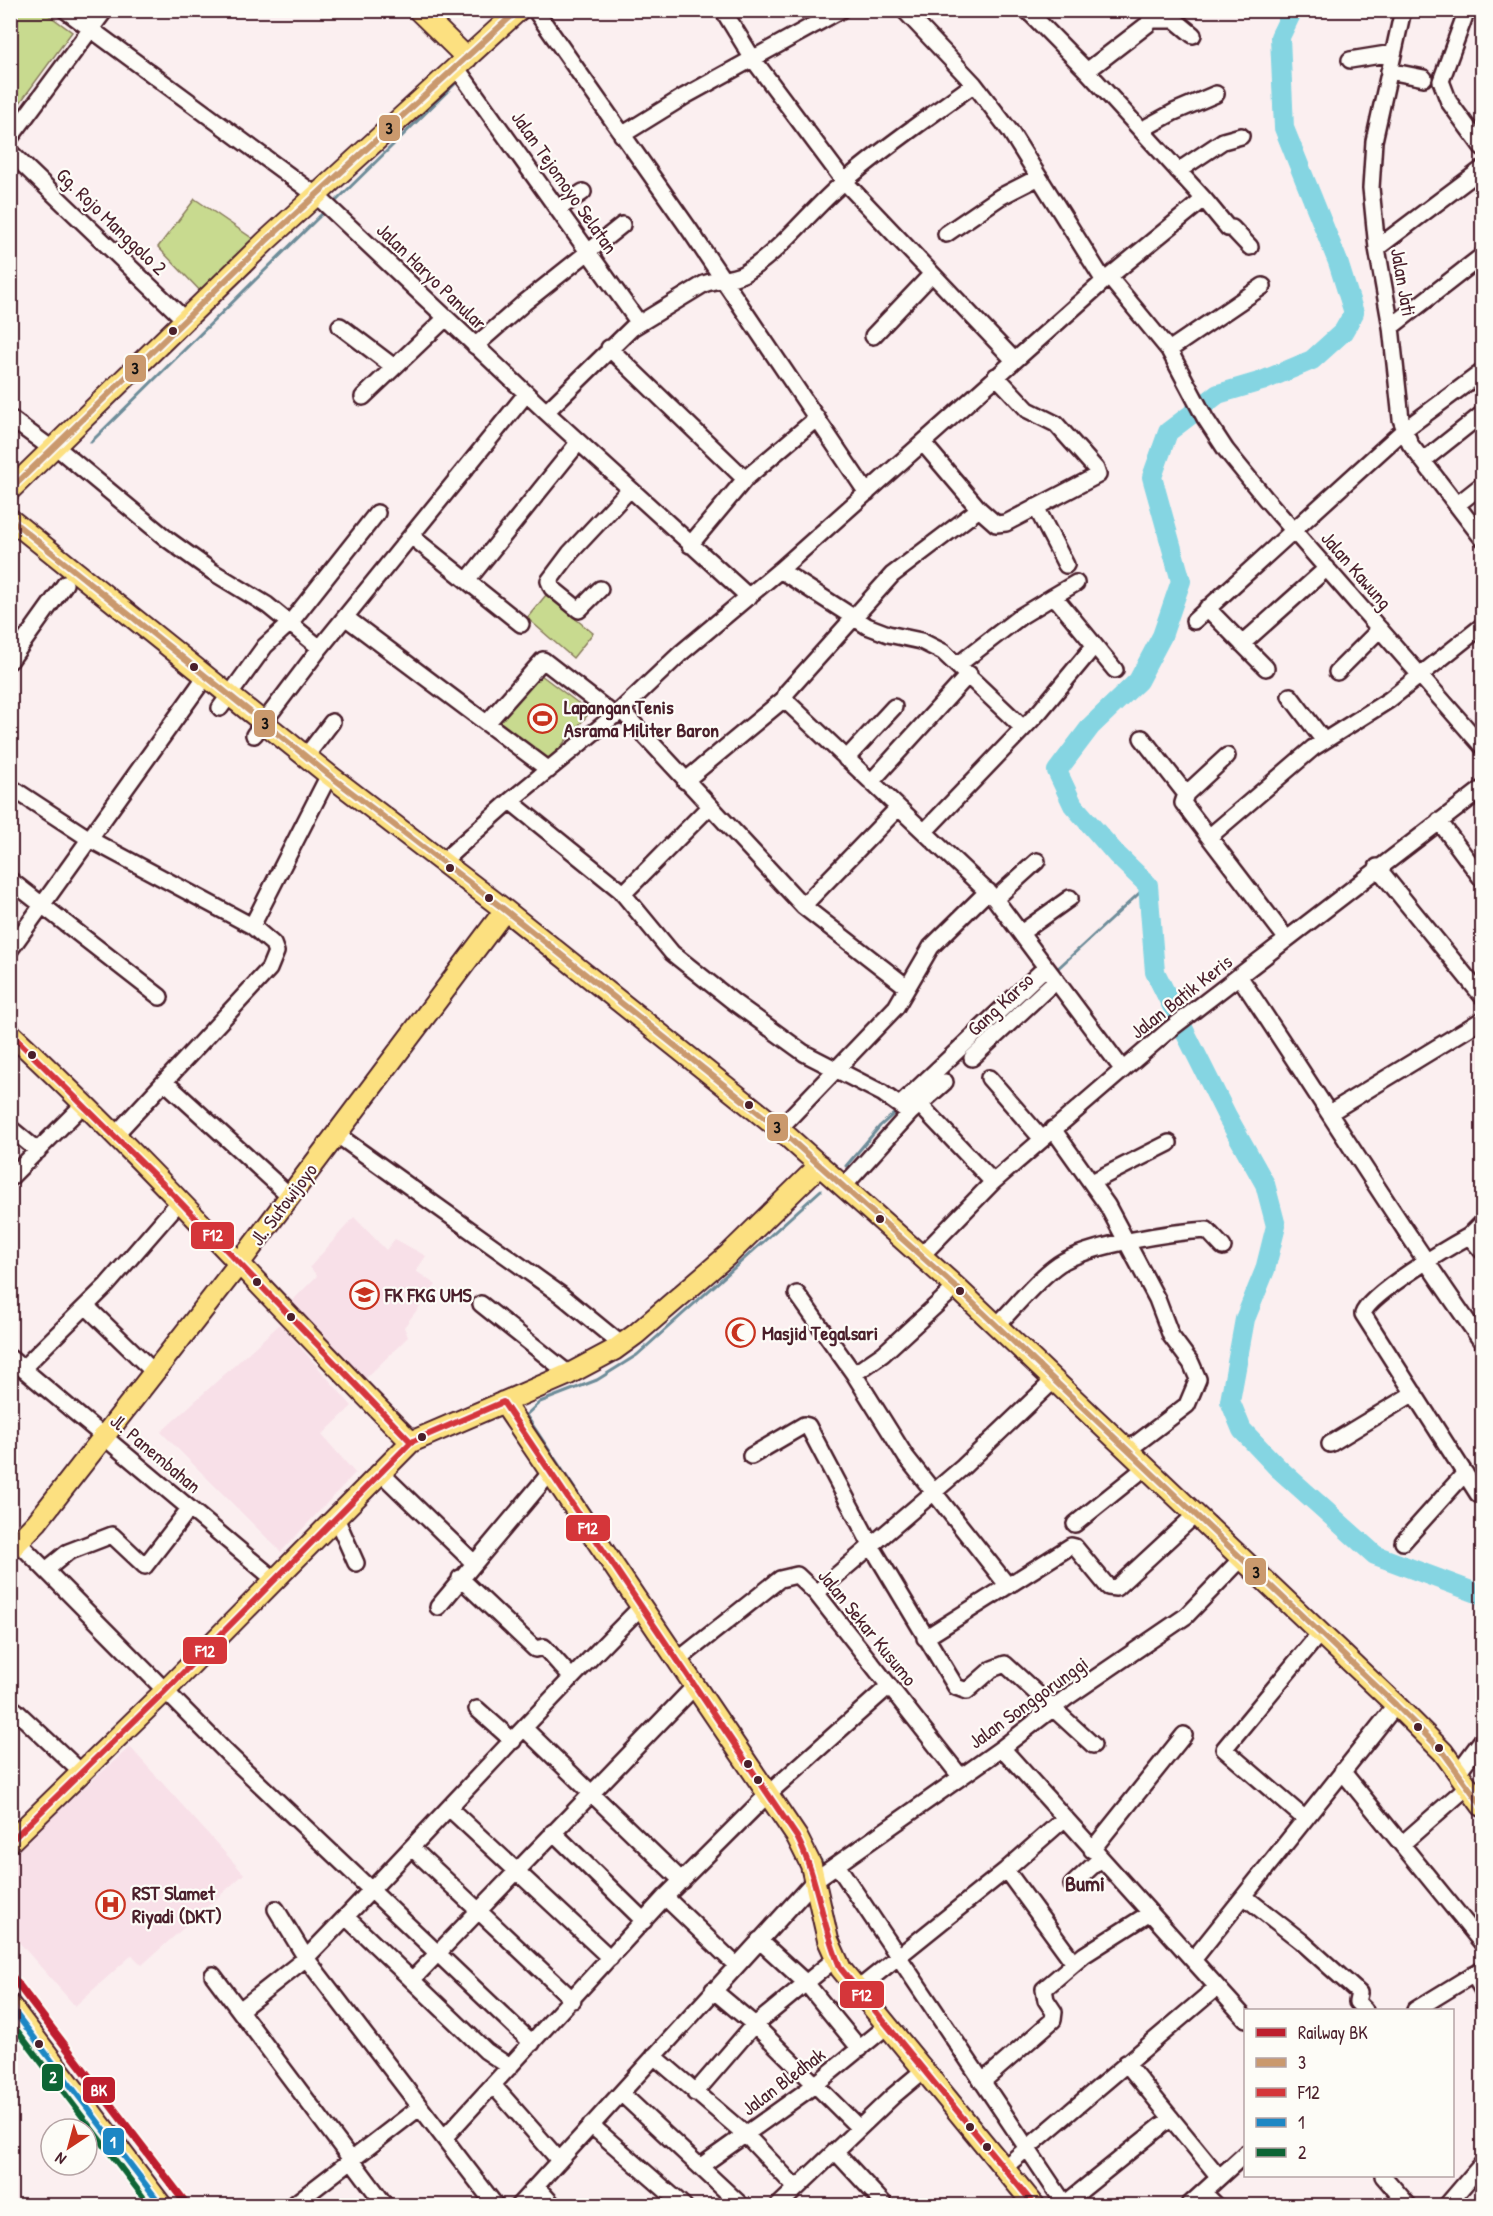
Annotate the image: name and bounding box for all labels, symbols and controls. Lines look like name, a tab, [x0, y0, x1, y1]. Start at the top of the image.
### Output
street label: Jalan Tejomoyo Selatan	[505, 105, 625, 259]
line badge: 3	[378, 114, 401, 142]
text: 3	[385, 117, 393, 139]
street label: Gg. Rojo Manggolo 2	[51, 161, 174, 281]
street label: Jalan Haryo Panular	[371, 216, 493, 336]
street label: Jalan Jati	[1385, 246, 1423, 318]
unlabelled marker	[167, 325, 179, 337]
line badge: 3	[124, 354, 147, 383]
text: 3	[131, 357, 139, 379]
street label: Jalan Kawung	[1315, 525, 1399, 615]
unlabelled marker	[188, 661, 200, 673]
place label: Lapangan Tenis Asrama Militer Baron	[564, 693, 719, 743]
sports icon: Lapangan Tenis Asrama Militer Baron	[527, 702, 559, 734]
line badge: 3	[253, 709, 276, 738]
text: 3	[261, 712, 269, 734]
unlabelled marker	[444, 862, 456, 874]
unlabelled marker	[483, 892, 495, 904]
street label: Jalan Batik Keris	[1124, 947, 1238, 1044]
street label: Gang Karso	[961, 966, 1039, 1042]
unlabelled marker	[26, 1049, 38, 1061]
unlabelled marker	[743, 1099, 755, 1111]
line badge: 3	[766, 1113, 789, 1142]
text: 3	[773, 1116, 781, 1138]
street label: Jl. Sutowijoyo	[243, 1157, 323, 1251]
unlabelled marker	[874, 1213, 886, 1225]
line badge: F12	[190, 1221, 235, 1250]
text: F12	[202, 1224, 223, 1246]
unlabelled marker	[251, 1276, 263, 1288]
school or university icon: FK FKG UMS	[348, 1278, 380, 1310]
place label: FK FKG UMS	[384, 1281, 473, 1308]
unlabelled marker	[954, 1285, 966, 1297]
unlabelled marker	[285, 1311, 297, 1323]
mosque icon: Masjid Tegalsari	[725, 1316, 757, 1348]
place label: Masjid Tegalsari	[762, 1319, 878, 1347]
street label: Jl. Panembahan	[105, 1407, 207, 1499]
unlabelled marker	[416, 1431, 428, 1443]
line badge: F12	[565, 1514, 611, 1542]
text: F12	[577, 1517, 598, 1539]
line badge: 3	[1244, 1557, 1267, 1586]
text: 3	[1252, 1561, 1260, 1583]
street label: Jalan Sekar Kusumo	[812, 1563, 924, 1691]
line badge: F12	[182, 1636, 228, 1665]
text: F12	[194, 1640, 215, 1662]
street label: Jalan Songgorunggi	[963, 1650, 1093, 1754]
unlabelled marker	[1412, 1721, 1424, 1733]
unlabelled marker	[1433, 1742, 1445, 1754]
unlabelled marker	[742, 1758, 754, 1770]
unlabelled marker	[752, 1774, 764, 1786]
district label: Bumi	[1065, 1868, 1105, 1898]
place label: RST Slamet Riyadi (DKT)	[132, 1879, 222, 1930]
hospital icon: RST Slamet Riyadi (DKT)	[95, 1888, 127, 1920]
line badge: F12	[839, 1980, 885, 2009]
text: F12	[851, 1984, 872, 2006]
legend	[1244, 2009, 1454, 2177]
text: Railway BK	[1298, 2020, 1368, 2045]
unlabelled marker	[33, 2038, 45, 2050]
street label: Jalan Bledhak	[736, 2041, 830, 2121]
text: 3	[1298, 2050, 1306, 2075]
line badge: 2	[41, 2063, 64, 2092]
text: 2	[49, 2066, 57, 2088]
line badge: BK	[82, 2076, 116, 2104]
text: BK	[91, 2079, 108, 2101]
text: F12	[1297, 2080, 1320, 2105]
text: 1	[1298, 2110, 1305, 2135]
north arrow	[39, 2117, 99, 2177]
unlabelled marker	[964, 2121, 976, 2133]
line badge: 1	[102, 2127, 125, 2156]
text: 1	[110, 2131, 116, 2153]
text: 2	[1298, 2140, 1307, 2165]
unlabelled marker	[981, 2141, 993, 2153]
text: N	[50, 2147, 70, 2171]

